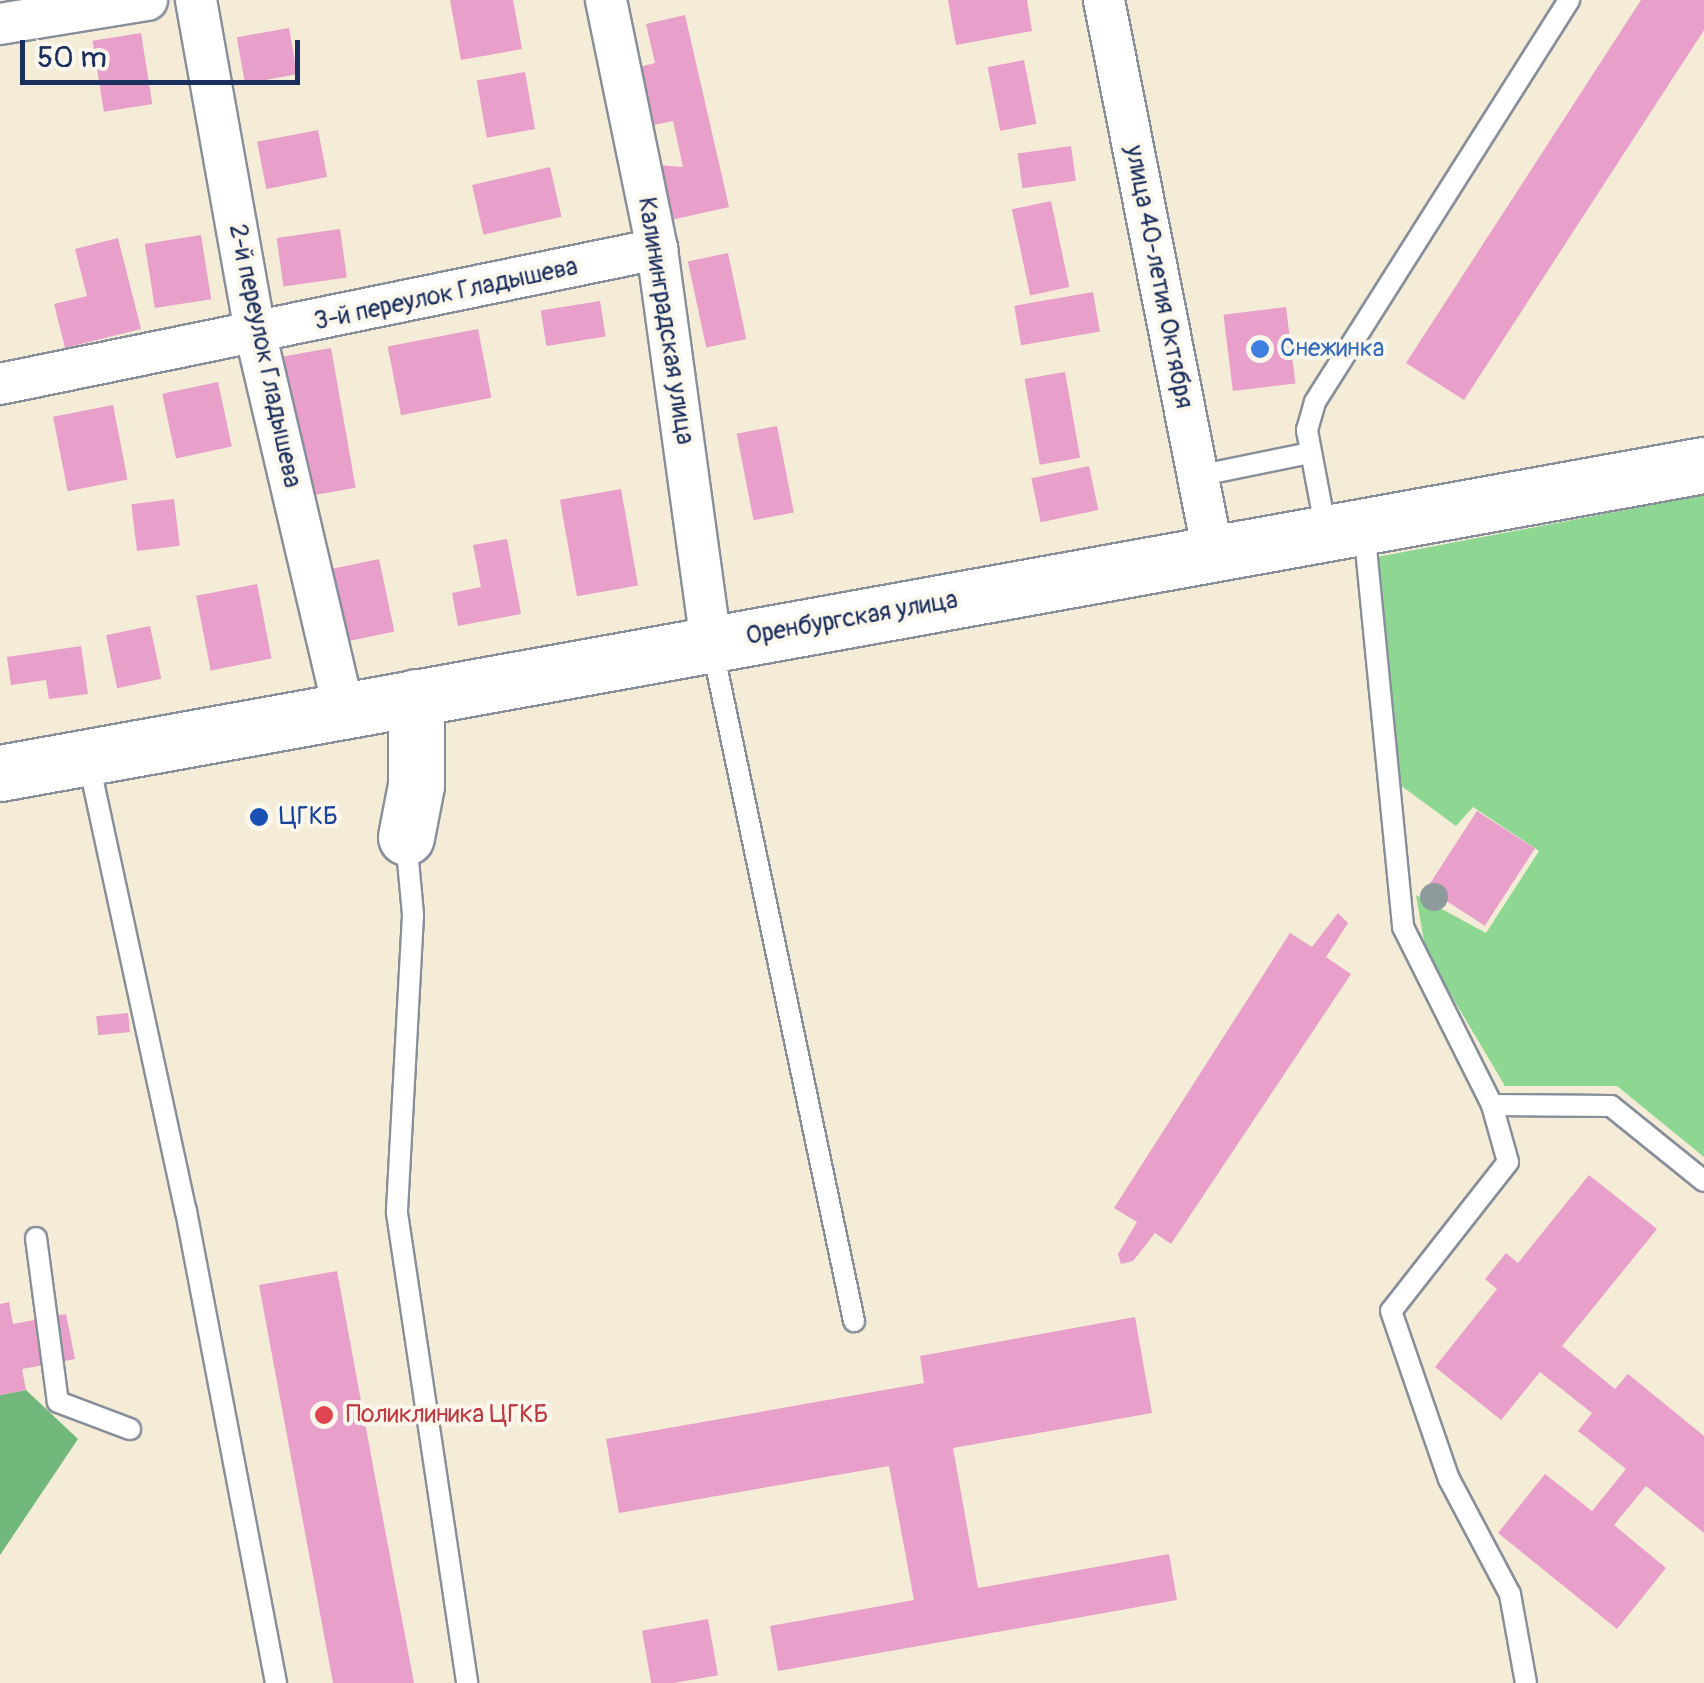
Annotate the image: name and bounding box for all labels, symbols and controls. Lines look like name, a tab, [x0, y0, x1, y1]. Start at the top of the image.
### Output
scale bar	[25, 20, 305, 82]
text: 50 m	[37, 39, 107, 76]
street label: улица 40-летия Октября	[1118, 143, 1198, 411]
street label: Калининградская улица	[631, 195, 699, 447]
street label: 2-й переулок Гладышева	[221, 222, 307, 490]
street label: 3-й переулок Гладышева	[312, 252, 580, 338]
place label: Снежинка	[1280, 334, 1384, 364]
marker: Снежинка	[1249, 338, 1271, 360]
street label: Оренбургская улица	[744, 586, 960, 652]
place label: ЦГКБ	[279, 802, 338, 832]
marker: ЦГКБ	[248, 806, 270, 828]
place label: Поликлиника ЦГКБ	[346, 1400, 549, 1430]
marker: Поликлиника ЦГКБ	[311, 1402, 337, 1428]

